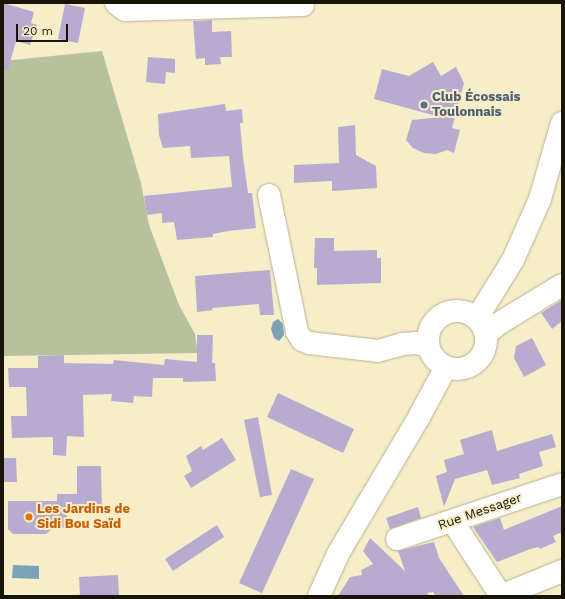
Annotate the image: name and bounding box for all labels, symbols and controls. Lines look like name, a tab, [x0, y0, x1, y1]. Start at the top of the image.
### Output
scale bar	[18, 16, 70, 42]
text: 20 m	[23, 24, 53, 38]
place label: Club Écossais Toulonnais	[432, 90, 520, 121]
marker: Club Écossais Toulonnais	[419, 100, 429, 110]
street label: Rue Messager	[436, 490, 524, 534]
place label: Les Jardins de Sidi Bou Saïd	[37, 502, 130, 533]
marker: Les Jardins de Sidi Bou Saïd	[24, 512, 34, 522]

